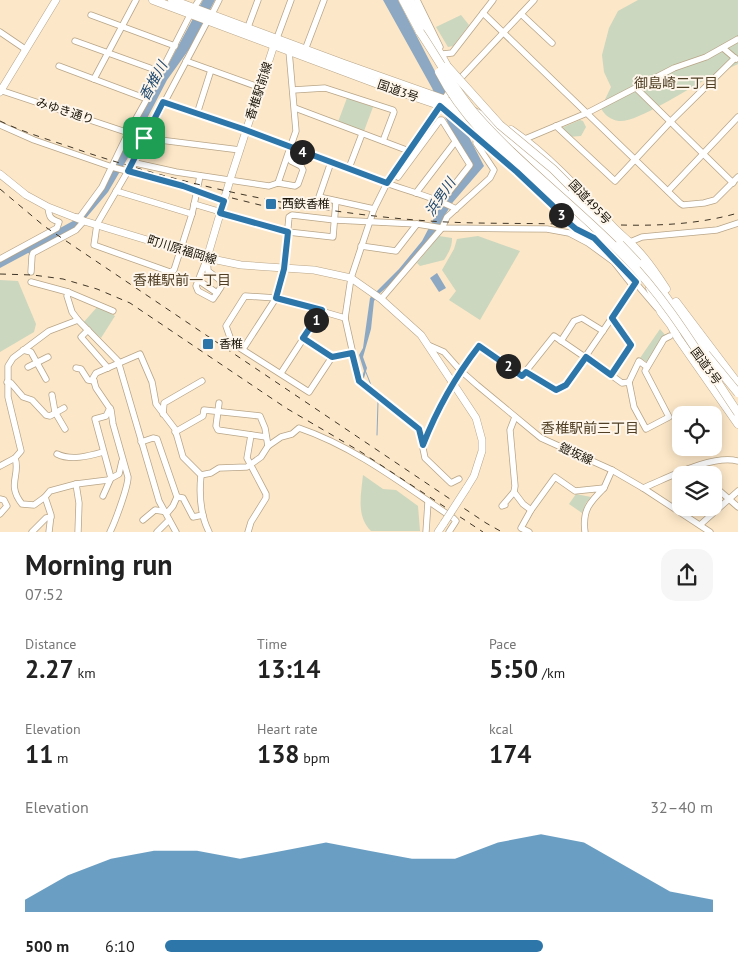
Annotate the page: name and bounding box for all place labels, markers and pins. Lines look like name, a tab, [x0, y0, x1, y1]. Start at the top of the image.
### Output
pin	[123, 117, 165, 159]
pin: 4	[290, 140, 314, 164]
place label: 西鉄香椎	[282, 196, 330, 211]
marker: 西鉄香椎	[264, 197, 278, 211]
pin: 3	[548, 202, 574, 228]
pin: 1	[304, 308, 328, 332]
place label: 香椎	[219, 336, 243, 351]
marker: 香椎	[201, 337, 215, 351]
pin: 2	[496, 354, 520, 378]

